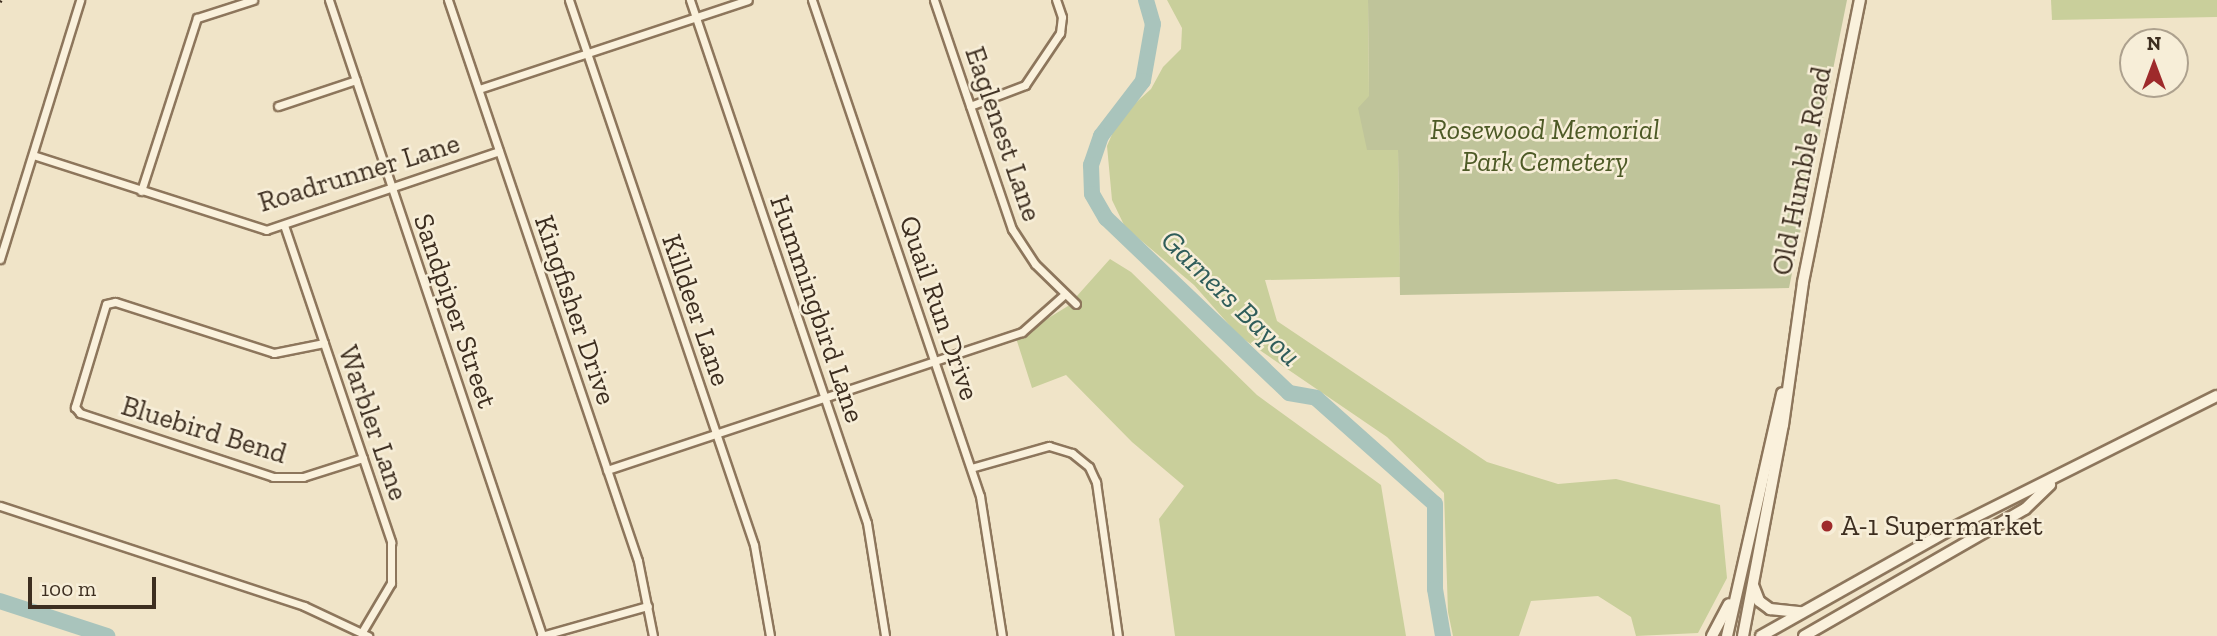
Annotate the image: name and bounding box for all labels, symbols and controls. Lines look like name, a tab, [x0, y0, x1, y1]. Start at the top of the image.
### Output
north arrow	[2119, 28, 2189, 98]
text: N	[2147, 32, 2161, 55]
street label: Eaglenest Lane	[957, 42, 1049, 226]
street label: Old Humble Road	[1765, 64, 1839, 278]
park label: Rosewood Memorial Park Cemetery	[1430, 113, 1660, 179]
street label: Roadrunner Lane	[254, 126, 464, 220]
street label: Hummingbird Lane	[762, 191, 872, 427]
street label: Sandpiper Street	[406, 209, 504, 413]
street label: Kingfisher Drive	[527, 211, 623, 409]
street label: Quail Run Drive	[892, 211, 986, 405]
water label: Garners Bayou	[1153, 222, 1309, 374]
street label: Killdeer Lane	[654, 230, 738, 390]
street label: Warbler Lane	[331, 341, 415, 505]
street label: Bluebird Bend	[117, 389, 291, 471]
place label: A-1 Supermarket	[1841, 509, 2043, 543]
marker: A-1 Supermarket	[1819, 518, 1835, 534]
scale bar	[32, 562, 159, 606]
text: 100 m	[41, 576, 96, 601]

